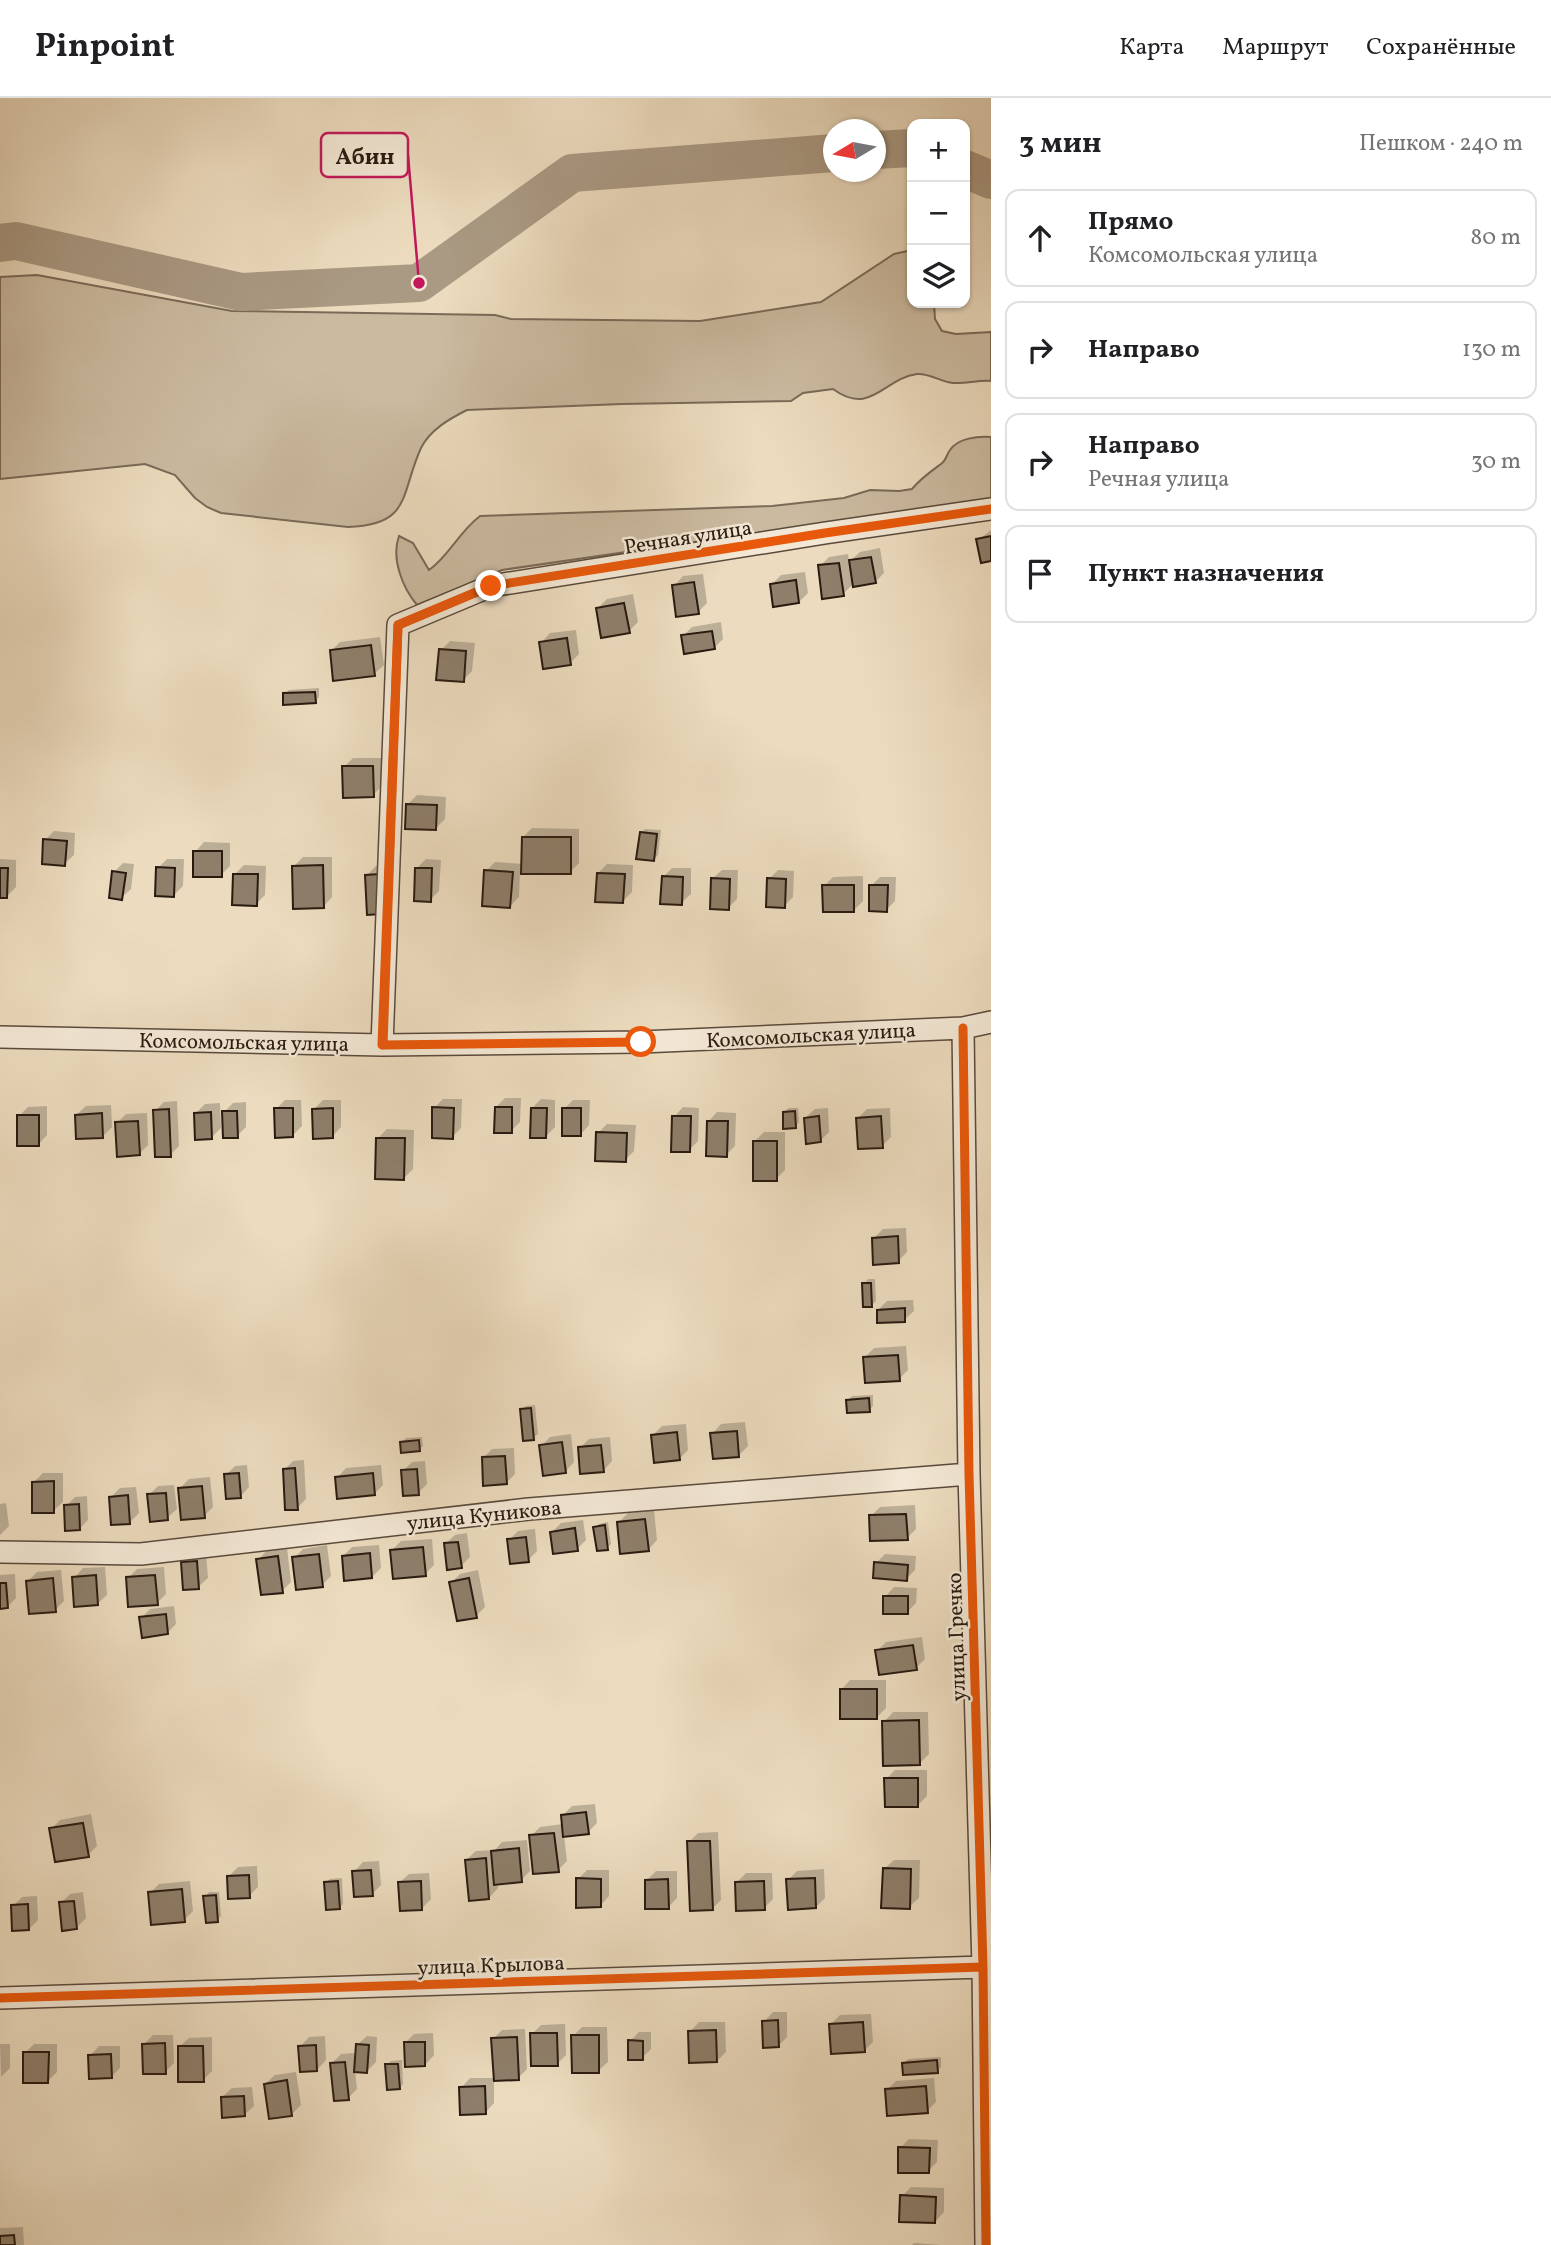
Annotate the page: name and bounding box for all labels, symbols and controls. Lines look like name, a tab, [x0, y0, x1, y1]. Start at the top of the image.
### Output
text: Pinpoint	[35, 25, 175, 71]
text: Карта	[1119, 31, 1184, 65]
text: Маршрут	[1222, 31, 1328, 65]
text: Сохранённые	[1366, 31, 1516, 65]
north arrow	[823, 119, 886, 182]
map controls	[907, 119, 970, 308]
button: +	[907, 119, 970, 182]
text: 3 мин	[1019, 123, 1102, 165]
text: Пешком · 240 m	[1359, 128, 1523, 160]
callout: Абин	[321, 133, 408, 177]
text: Абин	[335, 142, 395, 174]
button: −	[907, 182, 970, 245]
text: Прямо	[1088, 204, 1173, 240]
icon: ahead	[1021, 219, 1059, 257]
text: 80 m	[1471, 222, 1521, 254]
text: Комсомольская улица	[1088, 240, 1318, 272]
button: layers	[907, 245, 970, 308]
icon: right	[1021, 331, 1059, 369]
text: Направо	[1088, 332, 1200, 368]
text: 130 m	[1462, 334, 1521, 366]
text: Направо	[1088, 428, 1200, 464]
icon: right	[1021, 443, 1059, 481]
text: 30 m	[1471, 446, 1521, 478]
text: Речная улица	[1088, 464, 1230, 496]
street label: Речная улица	[622, 514, 754, 563]
icon: arrive	[1021, 555, 1059, 593]
text: Пункт назначения	[1088, 556, 1324, 592]
route end	[475, 570, 506, 601]
street label: Комсомольская улица	[705, 1017, 917, 1056]
route start	[625, 1026, 656, 1057]
street label: Комсомольская улица	[139, 1027, 349, 1060]
street label: улица Куникова	[405, 1494, 563, 1539]
street label: улица Гречко	[941, 1572, 974, 1702]
street label: улица Крылова	[417, 1949, 565, 1984]

